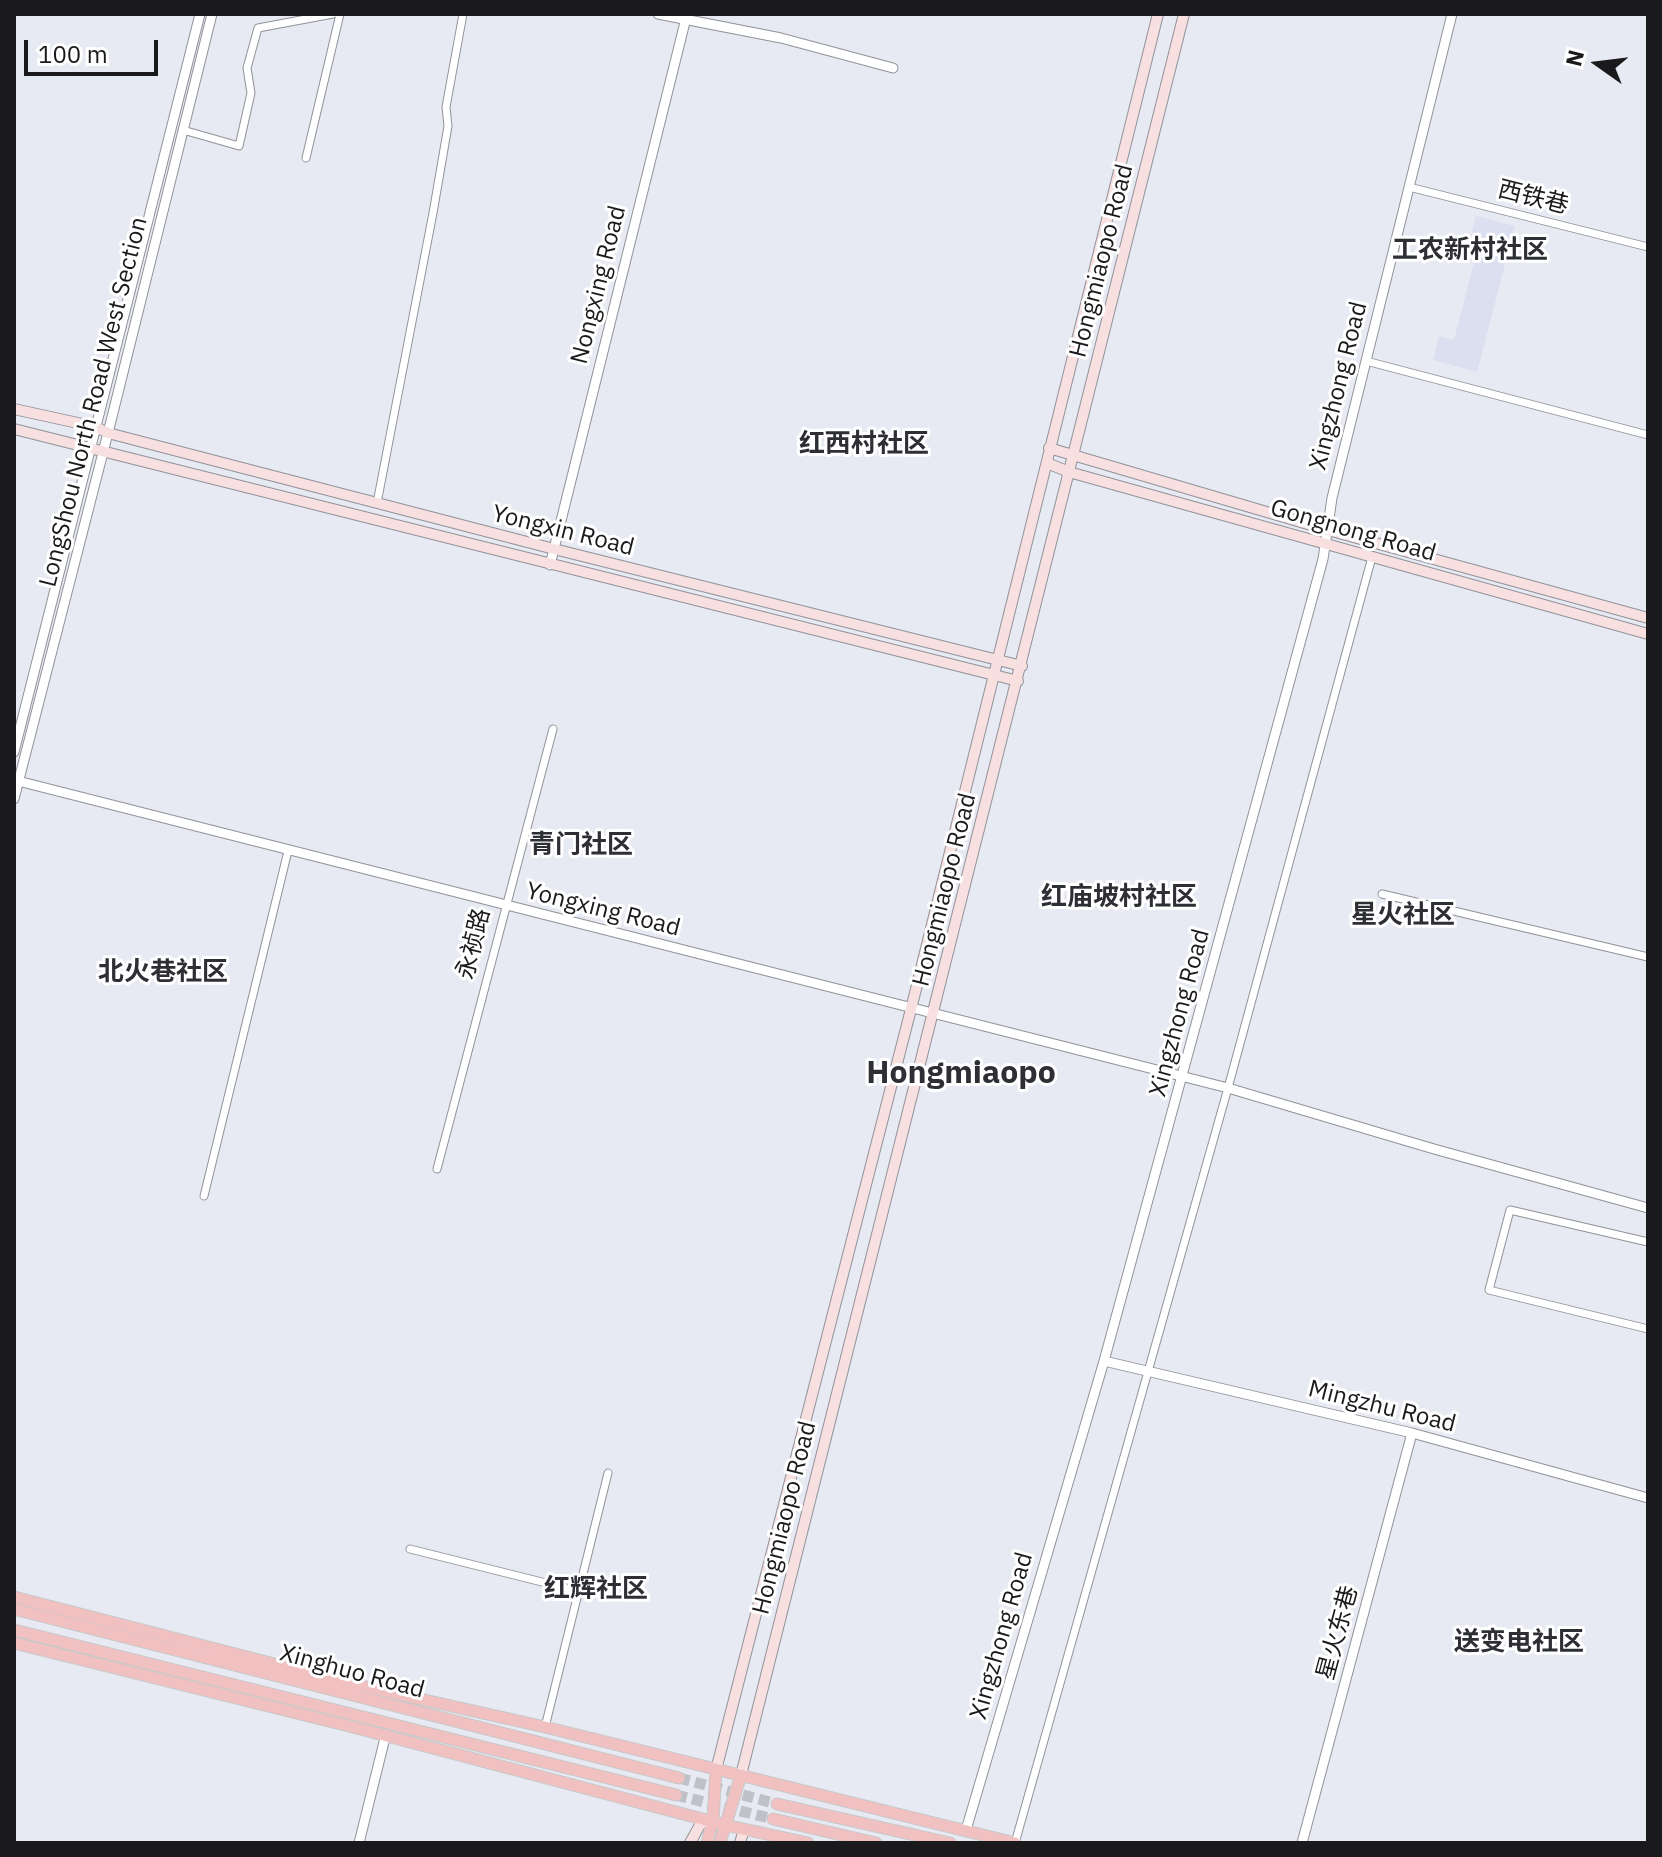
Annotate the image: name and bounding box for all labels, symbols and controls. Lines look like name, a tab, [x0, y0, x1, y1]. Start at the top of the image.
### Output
scale bar	[28, 24, 162, 74]
north arrow	[1558, 24, 1638, 104]
text: 100 m	[38, 38, 108, 70]
text: N	[1558, 47, 1590, 69]
street label: Hongmiaopo Road	[1064, 161, 1140, 361]
street label: 西铁巷	[1495, 175, 1571, 221]
street label: Nongxing Road	[565, 203, 633, 367]
street label: LongShou North Road West Section	[34, 214, 154, 590]
district label: 工农新村社区	[1392, 234, 1548, 266]
street label: Xingzhong Road	[1304, 299, 1374, 473]
district label: 红西村社区	[799, 428, 929, 460]
street label: Gongnong Road	[1267, 494, 1439, 568]
street label: Yongxin Road	[489, 499, 637, 563]
street label: Hongmiaopo Road	[907, 790, 983, 990]
district label: 青门社区	[529, 829, 633, 861]
street label: Yongxing Road	[523, 877, 683, 943]
district label: 红庙坡村社区	[1041, 881, 1197, 913]
district label: 星火社区	[1351, 899, 1455, 931]
street label: 永祯路	[451, 906, 497, 982]
street label: Xingzhong Road	[1144, 926, 1216, 1100]
district label: 北火巷社区	[98, 956, 228, 988]
district label: Hongmiaopo	[866, 1055, 1056, 1093]
street label: Mingzhu Road	[1305, 1375, 1459, 1439]
street label: Hongmiaopo Road	[747, 1418, 823, 1618]
street label: Xingzhong Road	[964, 1549, 1040, 1723]
district label: 红辉社区	[544, 1573, 648, 1605]
street label: 星火东巷	[1312, 1583, 1364, 1683]
district label: 送变电社区	[1454, 1626, 1584, 1658]
street label: Xinghuo Road	[277, 1639, 427, 1705]

